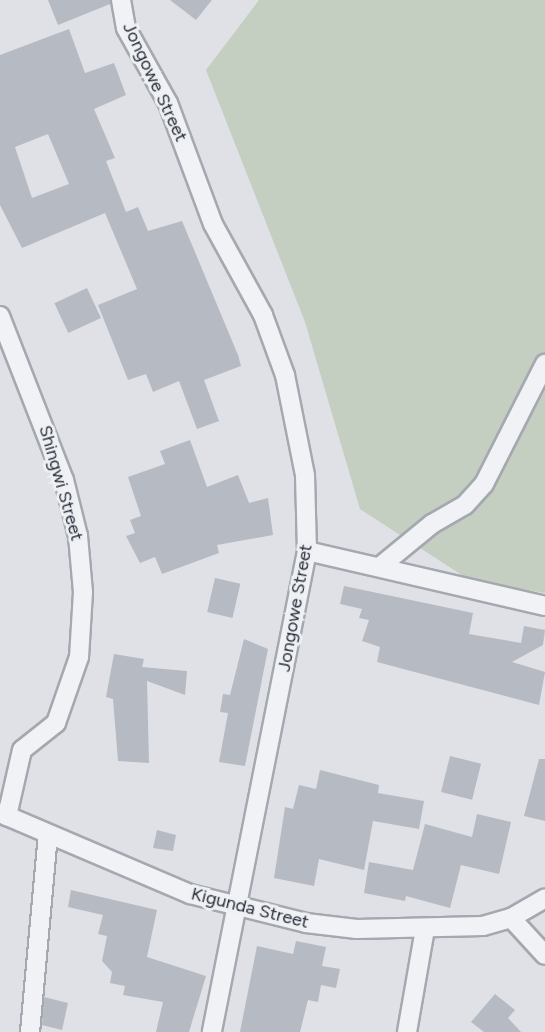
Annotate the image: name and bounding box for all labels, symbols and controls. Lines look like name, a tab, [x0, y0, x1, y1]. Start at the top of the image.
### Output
street label: Jongowe Street	[118, 19, 192, 145]
street label: Shingwi Street	[34, 423, 88, 543]
street label: Jongowe Street	[273, 543, 317, 673]
street label: Kigunda Street	[189, 883, 311, 933]

